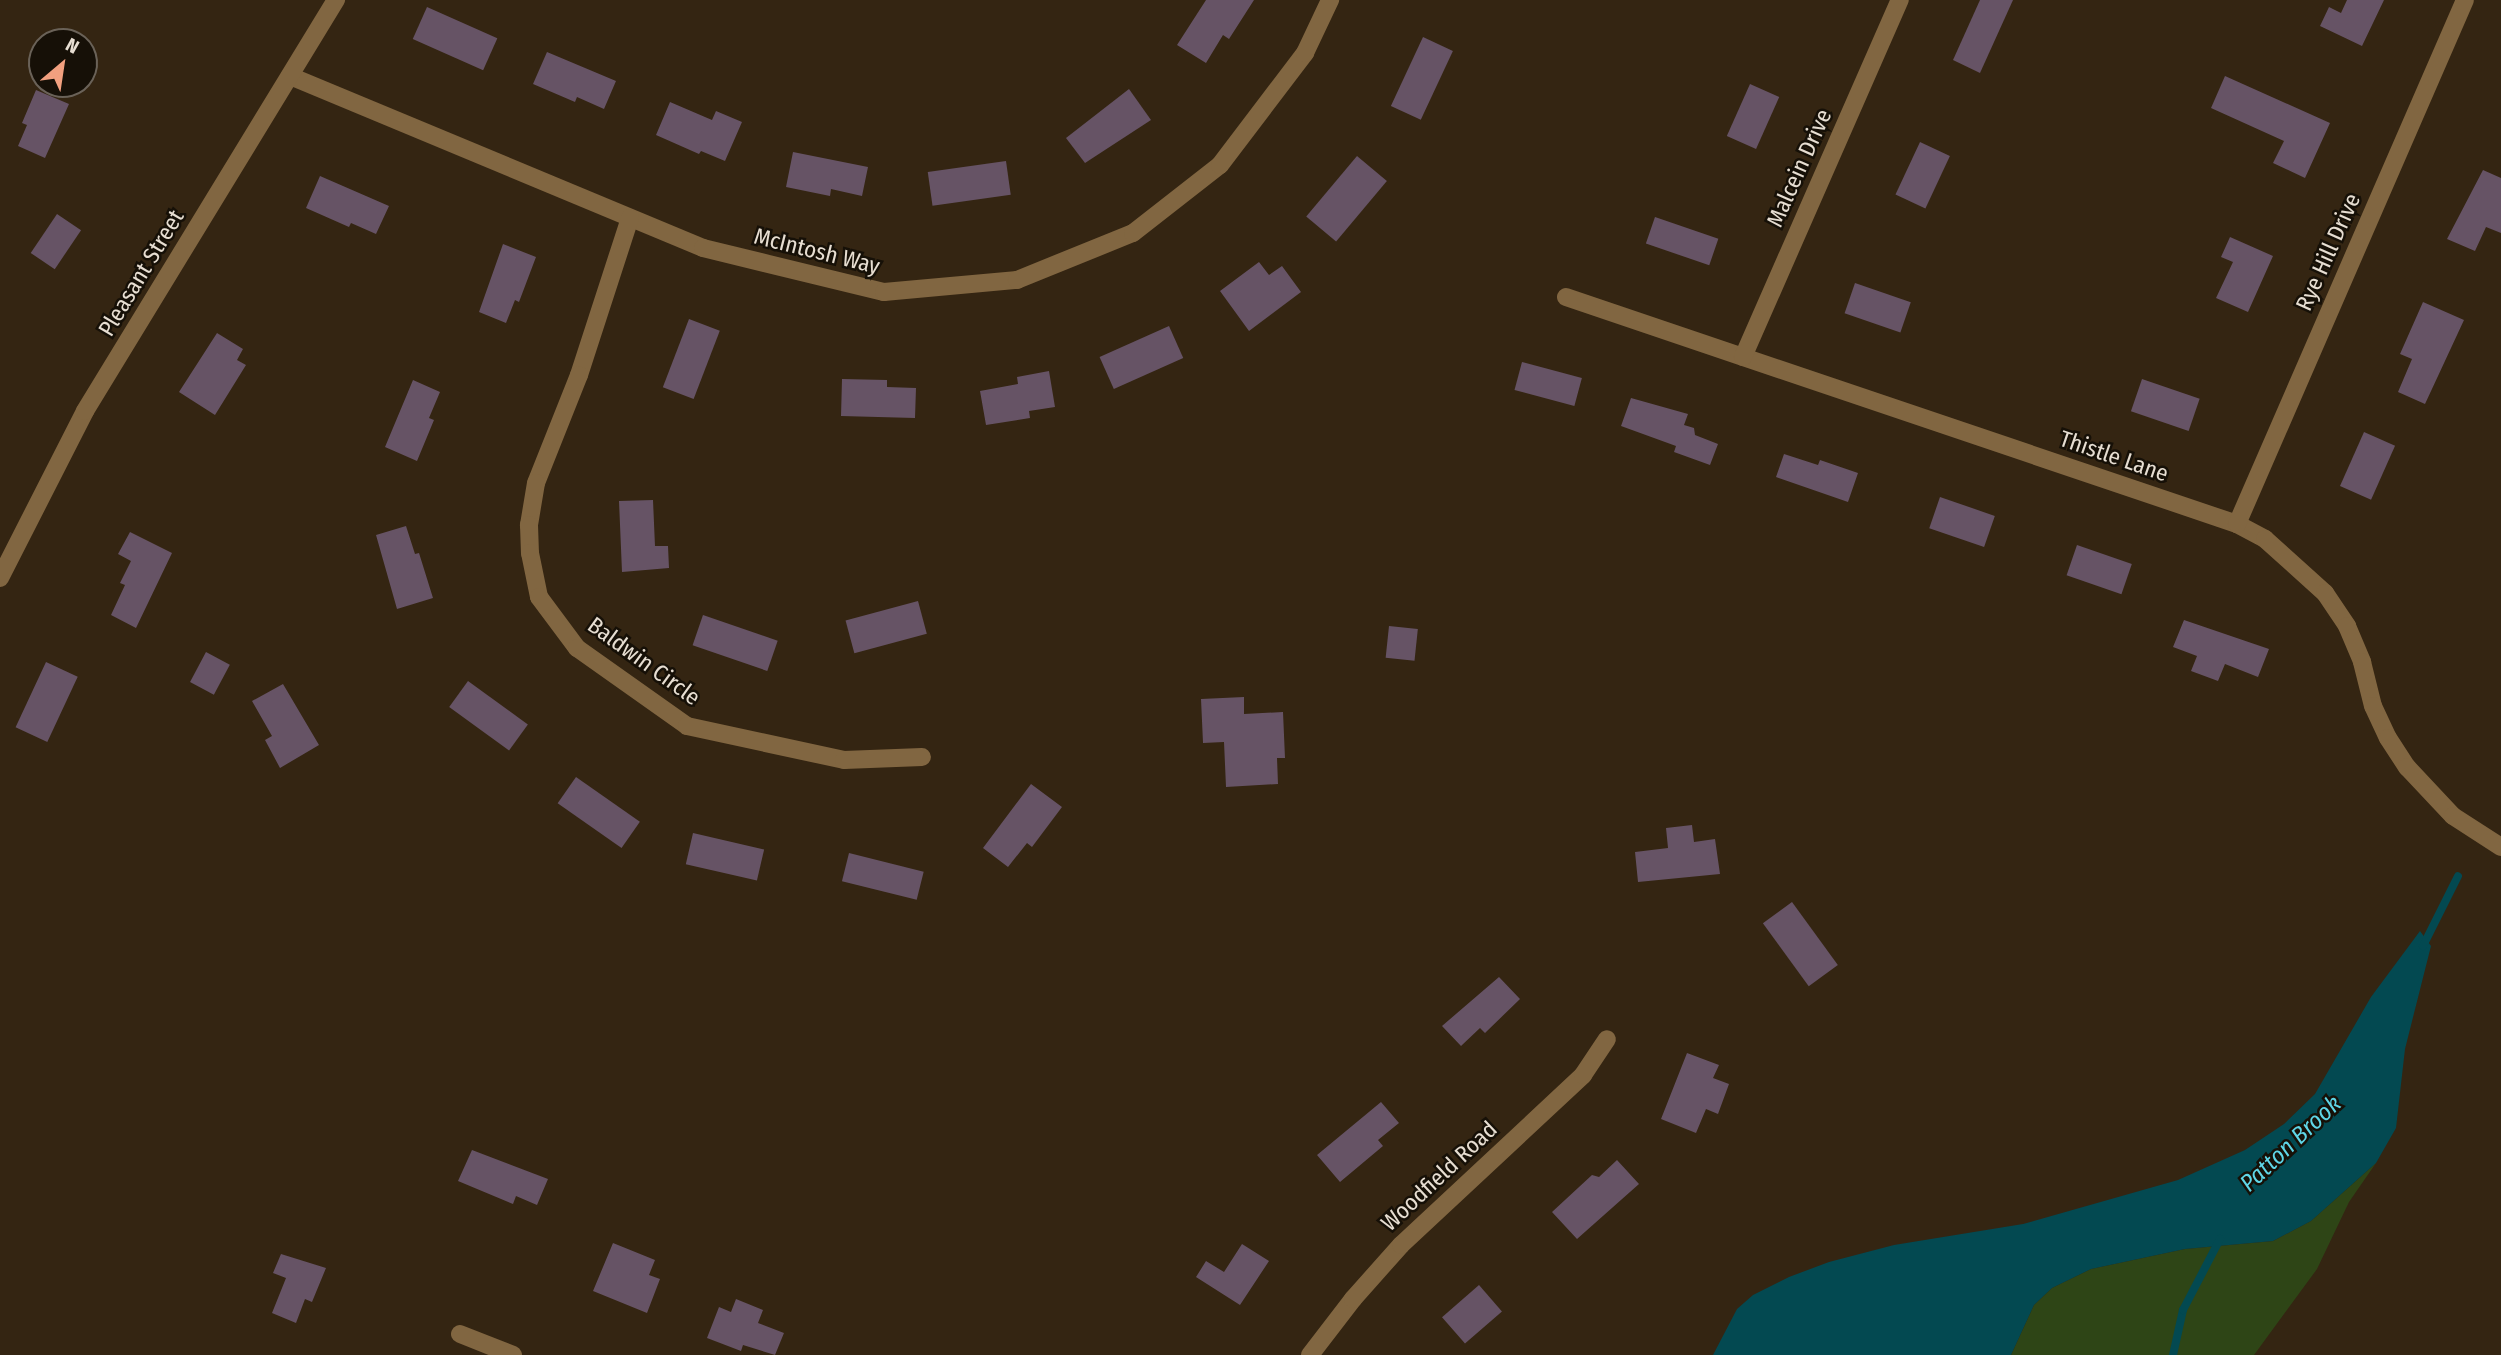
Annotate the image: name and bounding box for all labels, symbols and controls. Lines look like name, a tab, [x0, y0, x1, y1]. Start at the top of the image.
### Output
north arrow	[28, 28, 98, 98]
text: N	[62, 33, 83, 59]
street label: Malcein Drive	[1761, 105, 1837, 231]
street label: Rye Hill Drive	[2290, 189, 2366, 315]
street label: Pleasant Street	[92, 205, 190, 341]
street label: McIntosh Way	[751, 222, 883, 280]
street label: Thistle Lane	[2056, 425, 2172, 487]
street label: Baldwin Circle	[582, 611, 706, 711]
water label: Patton Brook	[2234, 1090, 2348, 1198]
street label: Woodfield Road	[1375, 1115, 1503, 1237]

